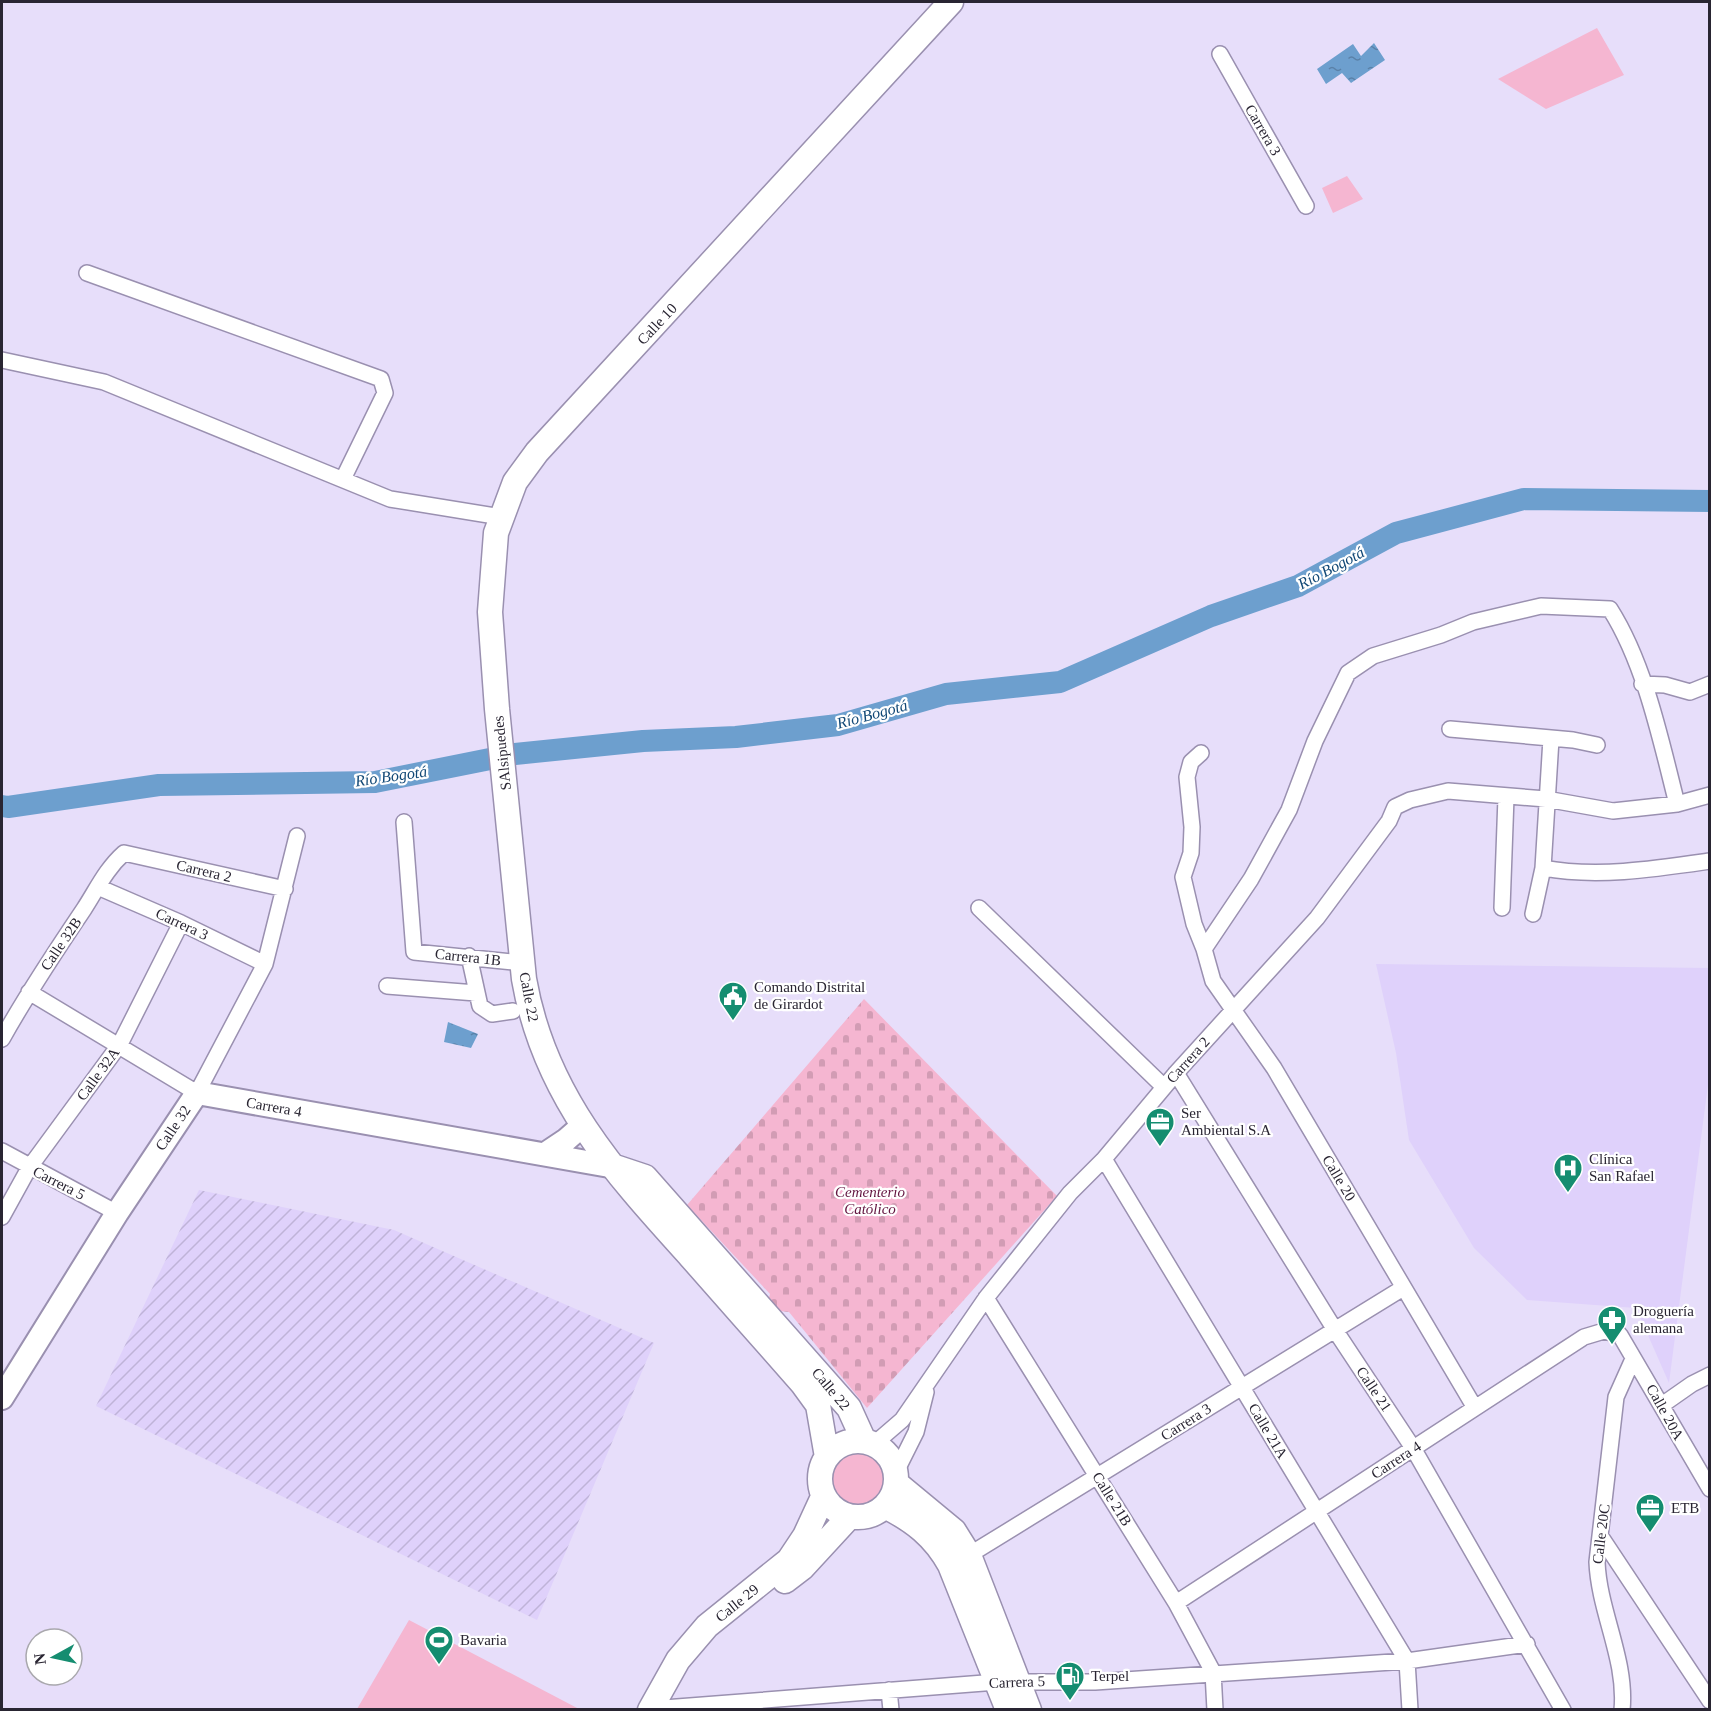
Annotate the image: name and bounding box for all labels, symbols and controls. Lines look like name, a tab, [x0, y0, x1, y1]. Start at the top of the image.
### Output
street label: Carrera 3	[1242, 102, 1284, 158]
street label: Calle 10	[634, 300, 680, 348]
water label: Río Bogotá	[1294, 543, 1367, 594]
water label: Río Bogotá	[834, 696, 909, 733]
street label: SAlsipuedes	[490, 715, 514, 791]
water label: Río Bogotá	[353, 763, 428, 791]
street label: Carrera 2	[175, 857, 233, 885]
street label: Carrera 3	[153, 905, 211, 943]
street label: Calle 32B	[37, 914, 85, 974]
street label: Carrera 1B	[434, 946, 502, 968]
street label: Calle 22	[516, 971, 542, 1023]
place label: Comando Distrital de Girardot	[754, 979, 865, 1012]
public building icon: Comando Distrital de Girardot	[717, 980, 749, 1022]
street label: Carrera 2	[1163, 1034, 1213, 1086]
street label: Calle 32A	[74, 1044, 123, 1103]
street label: Carrera 4	[245, 1094, 304, 1120]
street label: Calle 32	[152, 1103, 194, 1153]
place label: Ser Ambiental S.A	[1181, 1105, 1271, 1138]
office icon: Ser Ambiental S.A	[1144, 1106, 1176, 1148]
place label: Clínica San Rafael	[1589, 1151, 1654, 1184]
street label: Calle 20	[1319, 1152, 1359, 1204]
hospital icon: Clínica San Rafael	[1552, 1152, 1584, 1194]
street label: Carrera 5	[30, 1163, 88, 1203]
park label: Cementerio Católico	[835, 1184, 905, 1217]
place label: Droguería alemana	[1633, 1303, 1694, 1336]
pharmacy icon: Droguería alemana	[1596, 1304, 1628, 1346]
street label: Calle 21	[1353, 1364, 1395, 1414]
street label: Calle 22	[809, 1365, 853, 1413]
street label: Calle 20A	[1643, 1381, 1687, 1443]
street label: Carrera 3	[1158, 1400, 1214, 1444]
street label: Calle 21A	[1245, 1401, 1291, 1462]
street label: Carrera 4	[1368, 1438, 1424, 1482]
street label: Calle 21B	[1089, 1469, 1135, 1529]
office icon: ETB	[1634, 1492, 1666, 1534]
place label: ETB	[1671, 1500, 1699, 1516]
street label: Calle 20C	[1589, 1503, 1613, 1565]
street label: Calle 29	[712, 1581, 762, 1625]
sports icon: Bavaria	[423, 1624, 455, 1666]
north arrow	[24, 1627, 84, 1687]
place label: Bavaria	[460, 1632, 507, 1648]
text: N	[30, 1652, 49, 1666]
fuel station icon: Terpel	[1054, 1660, 1086, 1702]
place label: Terpel	[1091, 1668, 1129, 1684]
street label: Carrera 5	[989, 1673, 1045, 1691]

